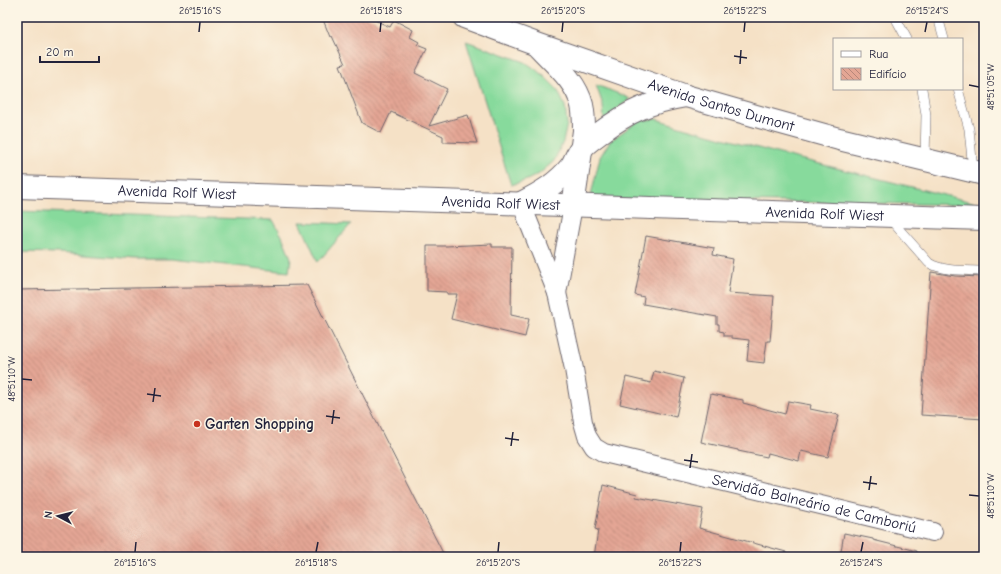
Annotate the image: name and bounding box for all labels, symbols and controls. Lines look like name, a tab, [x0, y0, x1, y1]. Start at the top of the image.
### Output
text: 26°15'16"S	[179, 5, 222, 17]
text: 26°15'18"S	[360, 5, 402, 17]
text: 26°15'20"S	[541, 5, 585, 17]
text: 26°15'22"S	[723, 5, 767, 17]
text: 26°15'24"S	[906, 5, 949, 17]
scale bar	[40, 38, 99, 64]
legend	[833, 38, 963, 90]
text: 20 m	[46, 45, 74, 59]
text: Rua	[869, 47, 888, 61]
text: 48°51'05"W	[985, 63, 997, 110]
text: Edifício	[869, 67, 906, 81]
street label: Avenida Santos Dumont	[646, 74, 797, 135]
street label: Avenida Rolf Wiest	[117, 181, 237, 203]
street label: Avenida Rolf Wiest	[441, 192, 561, 214]
street label: Avenida Rolf Wiest	[765, 203, 885, 225]
text: 48°51'10"W	[6, 356, 18, 402]
place label: Garten Shopping	[205, 415, 314, 433]
marker: Garten Shopping	[192, 419, 202, 429]
street label: Servidão Balneário de Camboriú	[710, 470, 918, 537]
text: 48°51'10"W	[985, 473, 997, 519]
north arrow	[38, 496, 78, 536]
text: N	[42, 510, 55, 519]
text: 26°15'16"S	[114, 557, 157, 569]
text: 26°15'18"S	[295, 557, 337, 569]
text: 26°15'20"S	[476, 557, 520, 569]
text: 26°15'22"S	[658, 557, 702, 569]
text: 26°15'24"S	[840, 557, 883, 569]

